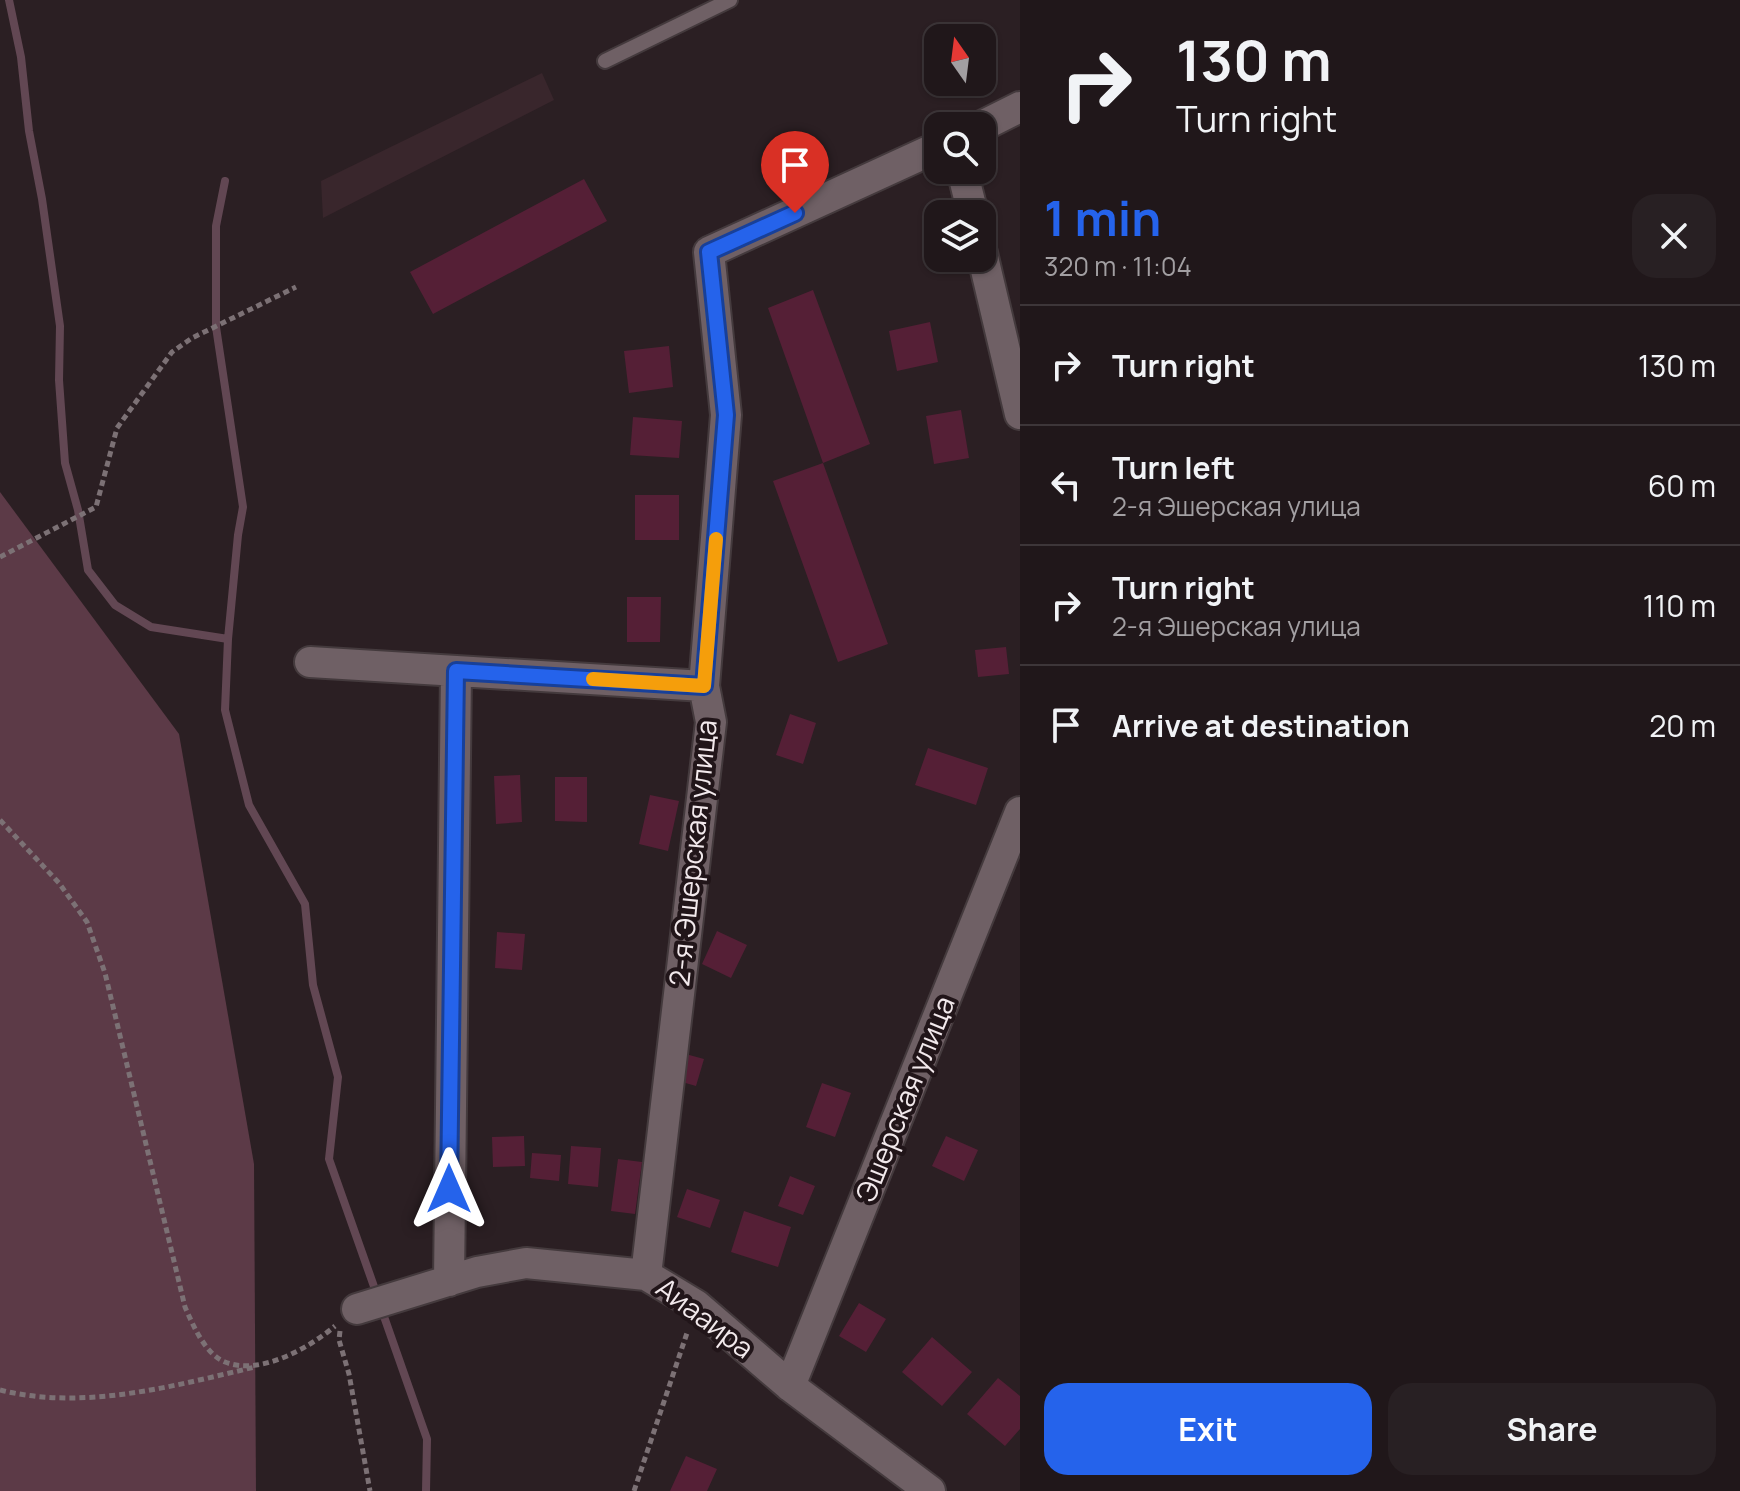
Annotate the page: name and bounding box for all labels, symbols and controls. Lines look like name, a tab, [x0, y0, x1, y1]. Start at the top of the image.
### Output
text: 130 m	[1176, 21, 1332, 98]
north arrow	[924, 24, 996, 96]
map controls	[924, 24, 996, 272]
icon: right	[1044, 32, 1148, 136]
text: Turn right	[1176, 94, 1337, 143]
button: search	[924, 112, 996, 184]
pin	[761, 131, 829, 213]
icon: arrive	[773, 143, 817, 187]
text: 1 min	[1044, 185, 1161, 250]
button: close	[1632, 194, 1716, 278]
button: layers	[924, 200, 996, 272]
text: 320 m · 11:04	[1044, 248, 1192, 284]
icon: right	[1044, 343, 1088, 387]
text: Turn right	[1112, 345, 1255, 386]
text: 130 m	[1638, 345, 1716, 386]
text: Turn left	[1112, 447, 1235, 488]
icon: left	[1044, 463, 1088, 507]
text: 60 m	[1648, 465, 1716, 506]
text: 2-я Эшерская улица	[1112, 488, 1361, 524]
text: Turn right	[1112, 567, 1255, 608]
icon: right	[1044, 583, 1088, 627]
text: 110 m	[1643, 585, 1716, 626]
text: 2-я Эшерская улица	[1112, 608, 1361, 644]
icon: arrive	[1044, 703, 1088, 747]
text: Arrive at destination	[1112, 705, 1410, 746]
text: 20 m	[1649, 705, 1716, 746]
street label: 2-я Эшерская улица	[659, 718, 725, 988]
street label: Эшерская улица	[845, 990, 963, 1207]
position arrow	[407, 1147, 491, 1231]
street label: Аиааира	[649, 1268, 762, 1366]
button: Exit	[1044, 1383, 1372, 1475]
button: Share	[1388, 1383, 1716, 1475]

